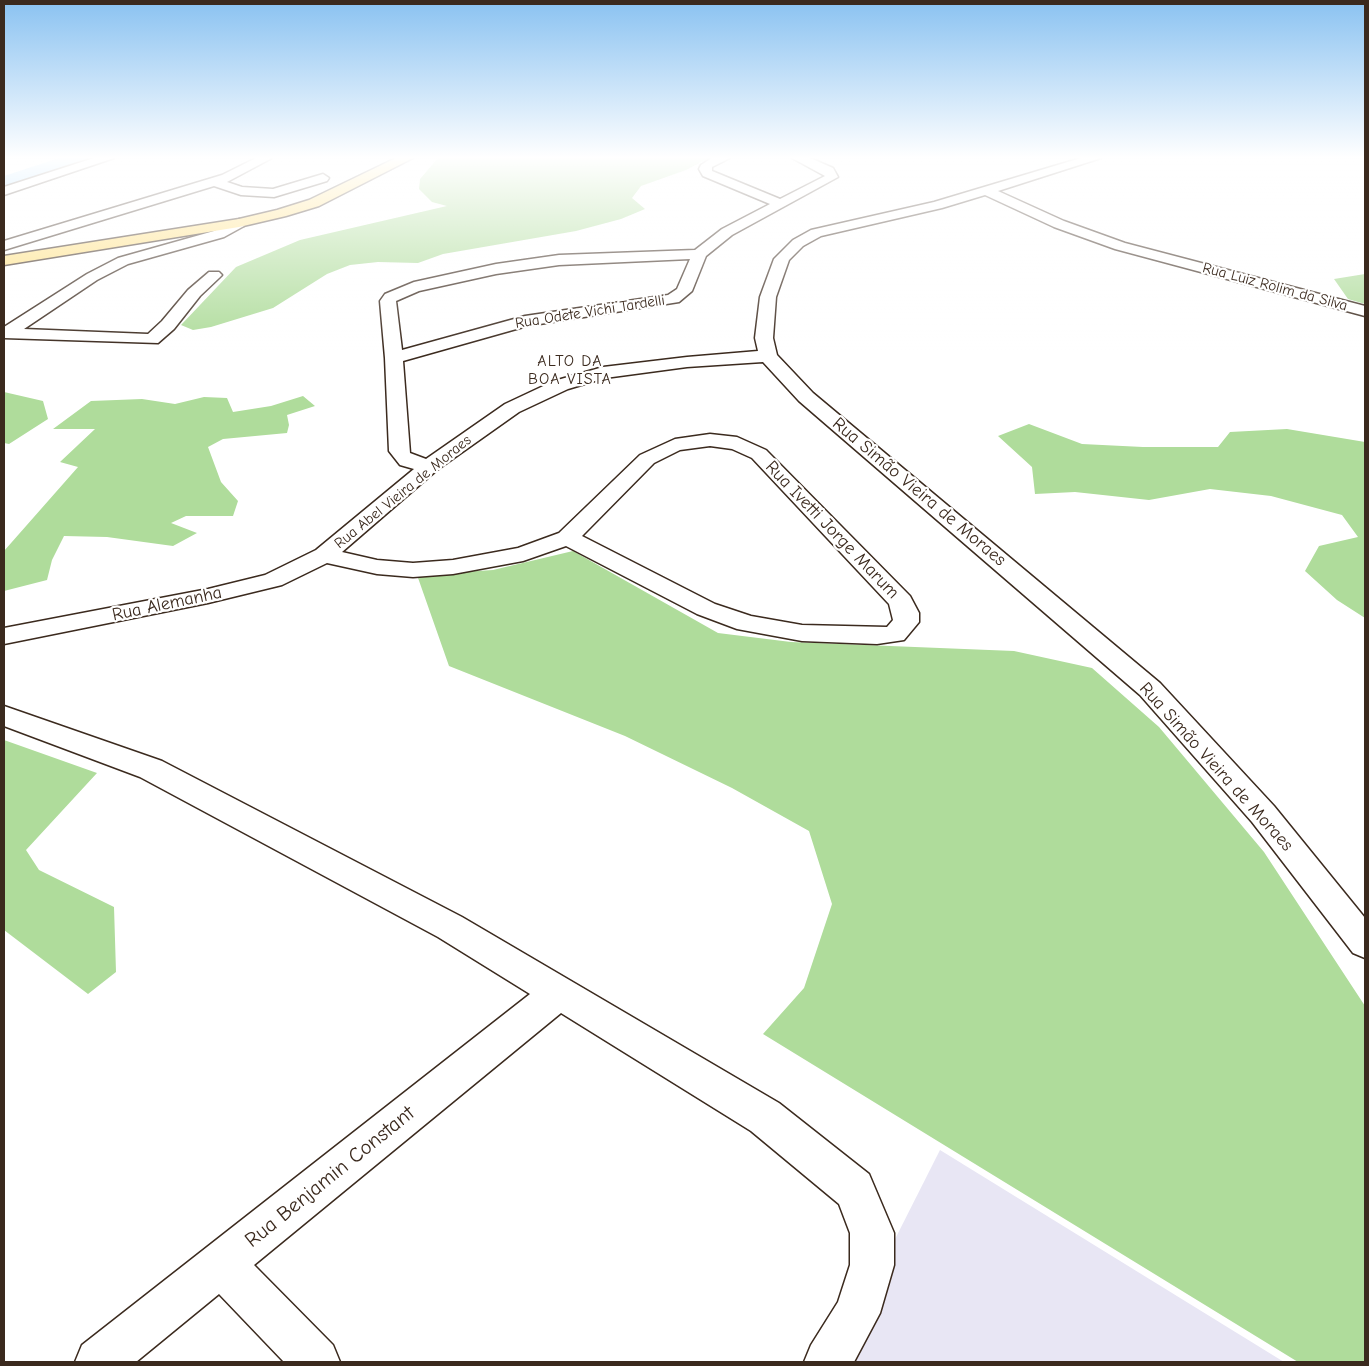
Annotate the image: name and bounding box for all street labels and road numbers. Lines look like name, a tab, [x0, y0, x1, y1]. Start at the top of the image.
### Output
street label: Rua Luiz Rolim da Silva	[1200, 259, 1350, 315]
street label: Rua Odete Vichi Tardelli	[514, 291, 666, 333]
street label: Rua Simão Vieira de Moraes	[828, 413, 1010, 571]
street label: Rua Abel Vieira de Moraes	[331, 431, 475, 553]
street label: Rua Ivetti Jorge Marum	[761, 457, 903, 603]
street label: Rua Alemanha	[110, 582, 224, 626]
street label: Rua Simão Vieira de Moraes	[1134, 678, 1298, 856]
street label: Rua Benjamin Constant	[240, 1101, 420, 1253]

